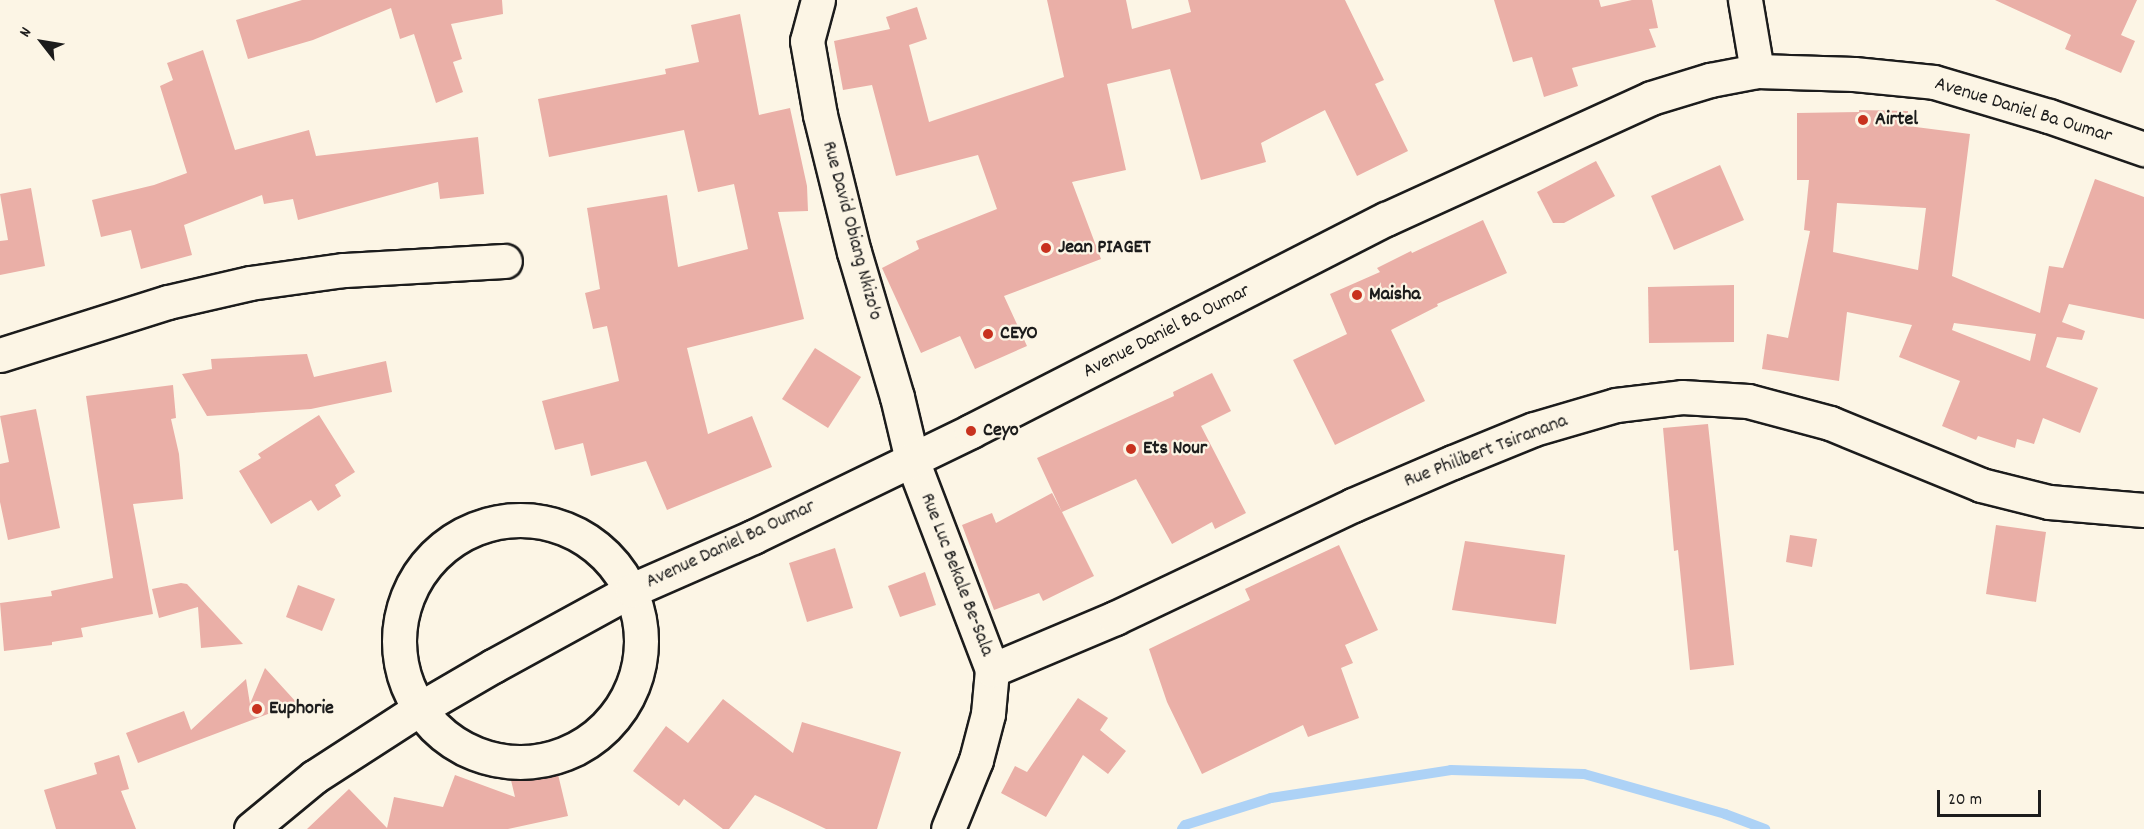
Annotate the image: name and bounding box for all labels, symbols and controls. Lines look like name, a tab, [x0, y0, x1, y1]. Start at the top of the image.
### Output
north arrow	[12, 12, 72, 72]
text: N	[14, 23, 38, 42]
street label: Avenue Daniel Ba Oumar	[1931, 73, 2115, 149]
place label: Airtel	[1875, 108, 1918, 132]
marker: Airtel	[1856, 113, 1870, 127]
street label: Rue David Obiang Nkizo'o	[816, 139, 886, 323]
place label: Jean PIAGET	[1058, 236, 1151, 260]
marker: Jean PIAGET	[1039, 241, 1053, 255]
street label: Avenue Daniel Ba Oumar	[1080, 280, 1254, 384]
place label: Maisha	[1369, 283, 1421, 307]
marker: Maisha	[1350, 288, 1364, 302]
place label: CEYO	[1000, 322, 1038, 346]
marker: CEYO	[981, 327, 995, 341]
street label: Rue Philibert Tsiranana	[1401, 410, 1571, 494]
place label: Ceyo	[983, 419, 1019, 443]
marker: Ceyo	[964, 424, 978, 438]
place label: Ets Nour	[1143, 437, 1207, 461]
marker: Ets Nour	[1124, 442, 1138, 456]
street label: Rue Luc Bekale Be-Sala	[914, 490, 998, 660]
street label: Avenue Daniel Ba Oumar	[642, 495, 820, 595]
place label: Euphorie	[269, 697, 334, 721]
marker: Euphorie	[250, 702, 264, 716]
scale bar	[1940, 778, 2044, 816]
text: 20 m	[1948, 788, 1982, 813]

